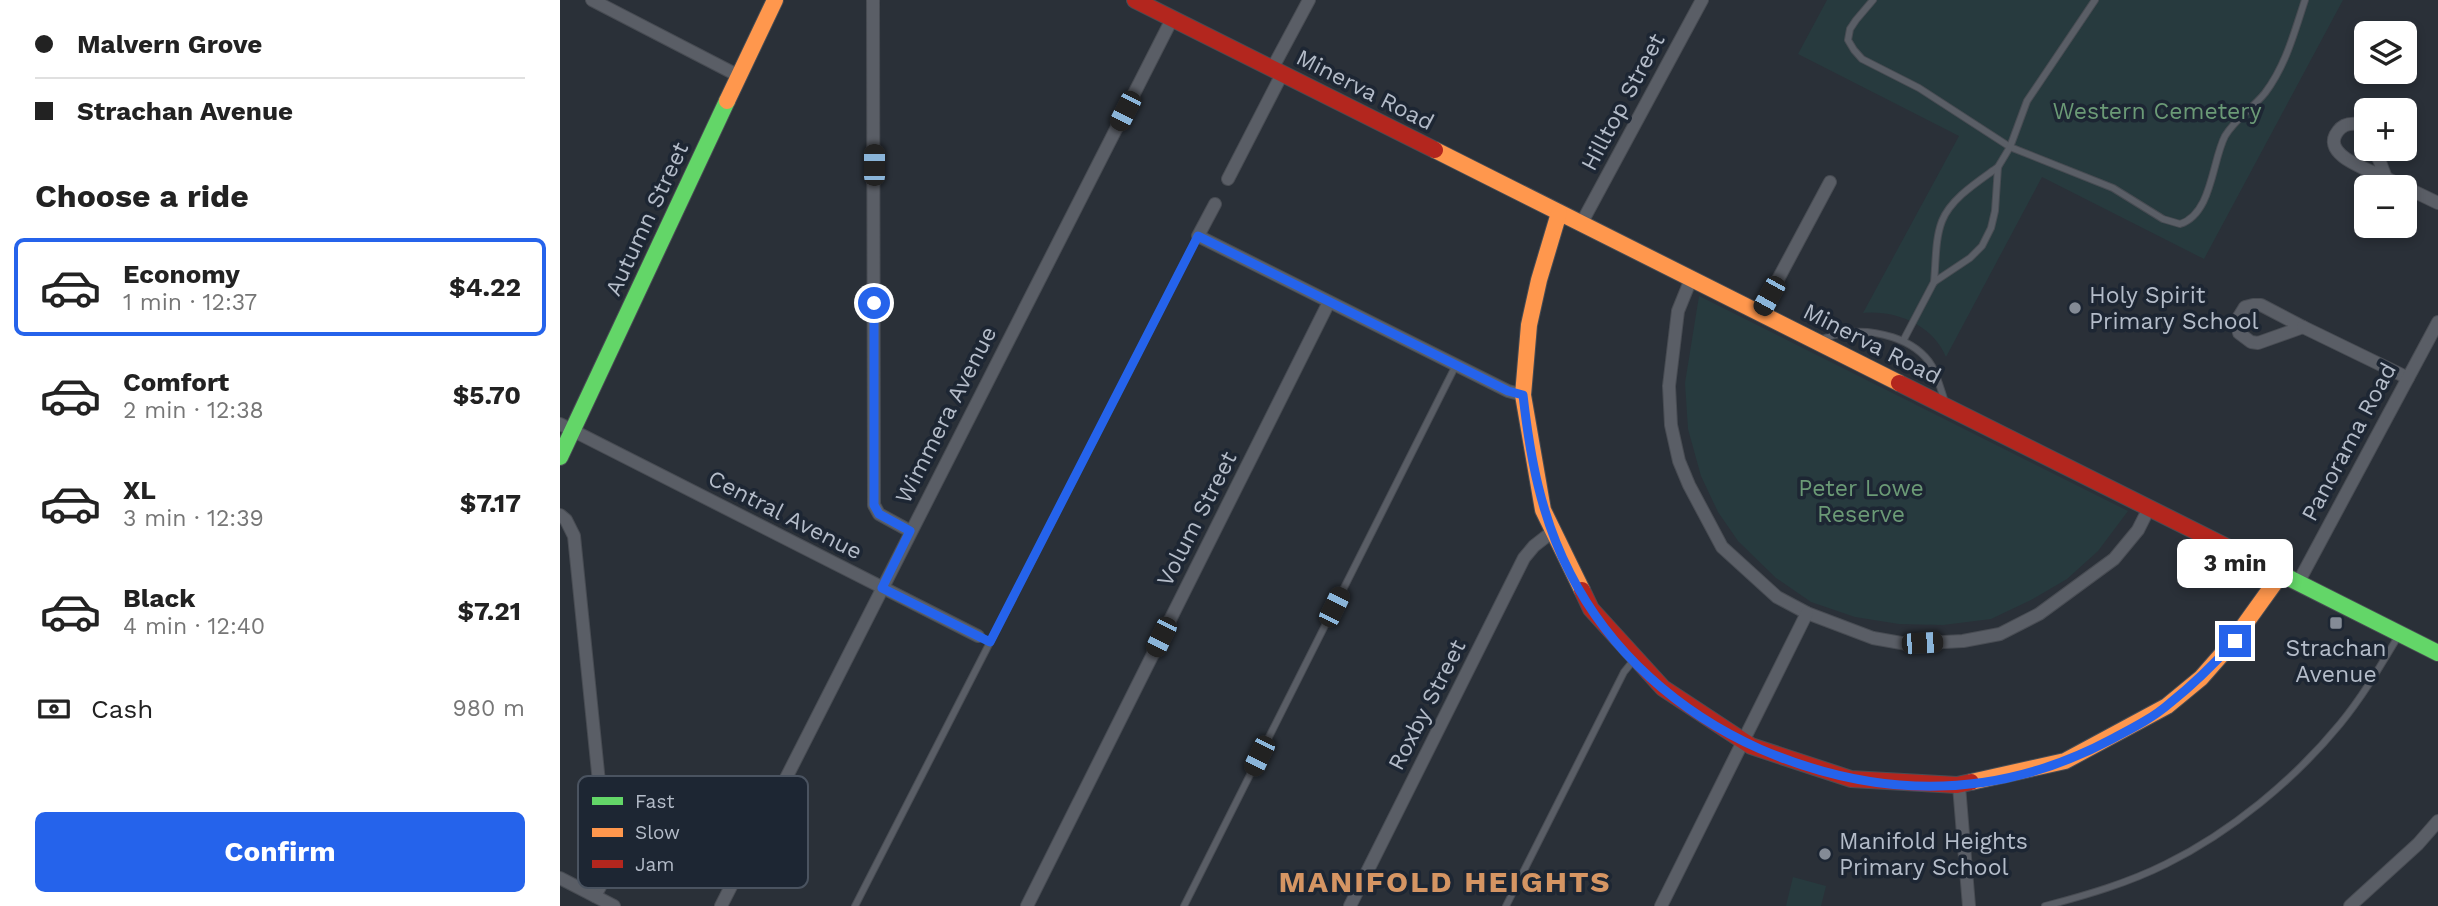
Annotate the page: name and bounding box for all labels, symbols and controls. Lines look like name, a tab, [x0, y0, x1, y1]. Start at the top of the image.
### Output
map controls	[2354, 21, 2417, 238]
button: layers	[2354, 21, 2417, 84]
street label: Hilltop Street	[1576, 28, 1671, 175]
text: Malvern Grove	[77, 29, 262, 59]
street label: Minerva Road	[1292, 44, 1438, 136]
car	[1107, 88, 1144, 134]
text: Strachan Avenue	[77, 96, 293, 126]
park label: Western Cemetery	[2052, 98, 2262, 125]
button: +	[2354, 98, 2417, 161]
street label: Autumn Street	[600, 138, 695, 300]
car	[864, 144, 885, 186]
button: −	[2354, 175, 2417, 238]
text: Choose a ride	[35, 177, 249, 215]
icon: car	[39, 256, 102, 319]
text: Economy	[123, 259, 240, 289]
text: $4.22	[449, 272, 521, 302]
car	[1750, 273, 1789, 319]
place label: Holy Spirit Primary School	[2089, 282, 2259, 335]
route start	[858, 287, 890, 319]
text: 1 min · 12:37	[123, 289, 257, 316]
street label: Minerva Road	[1799, 298, 1945, 390]
marker: Holy Spirit Primary School	[2067, 300, 2083, 316]
street label: Wimmera Avenue	[890, 322, 1002, 508]
street label: Panorama Road	[2296, 358, 2402, 526]
icon: car	[39, 364, 102, 427]
text: Comfort	[123, 367, 229, 397]
text: $5.70	[453, 380, 521, 410]
text: 2 min · 12:38	[123, 397, 264, 424]
street label: Volum Street	[1151, 447, 1243, 591]
street label: Central Avenue	[703, 465, 867, 565]
icon: car	[39, 472, 102, 535]
text: XL	[123, 475, 156, 505]
park label: Peter Lowe Reserve	[1798, 475, 1924, 528]
text: $7.17	[460, 488, 521, 518]
text: 3 min · 12:39	[123, 505, 264, 532]
callout: 3 min	[2177, 540, 2293, 588]
text: 3 min	[2204, 550, 2266, 577]
icon: car	[39, 580, 102, 643]
text: Black	[123, 583, 195, 613]
car	[1316, 584, 1353, 630]
text: $7.21	[457, 596, 521, 626]
text: 4 min · 12:40	[123, 613, 265, 640]
car	[1143, 614, 1180, 660]
marker: Strachan Avenue	[2328, 615, 2344, 631]
route end	[2219, 625, 2251, 657]
car	[1901, 631, 1944, 655]
street label: Roxby Street	[1383, 635, 1472, 775]
place label: Strachan Avenue	[2286, 635, 2386, 688]
icon: cash	[35, 690, 73, 728]
text: Cash	[91, 694, 153, 724]
text: 980 m	[453, 695, 525, 722]
car	[1241, 733, 1278, 779]
legend	[578, 776, 808, 888]
text: Fast	[635, 790, 674, 813]
button: Confirm	[35, 812, 525, 892]
text: Slow	[635, 821, 680, 844]
place label: Manifold Heights Primary School	[1839, 828, 2028, 881]
marker: Manifold Heights Primary School	[1817, 846, 1833, 862]
text: Jam	[635, 853, 674, 876]
district label: MANIFOLD HEIGHTS	[1278, 864, 1612, 899]

